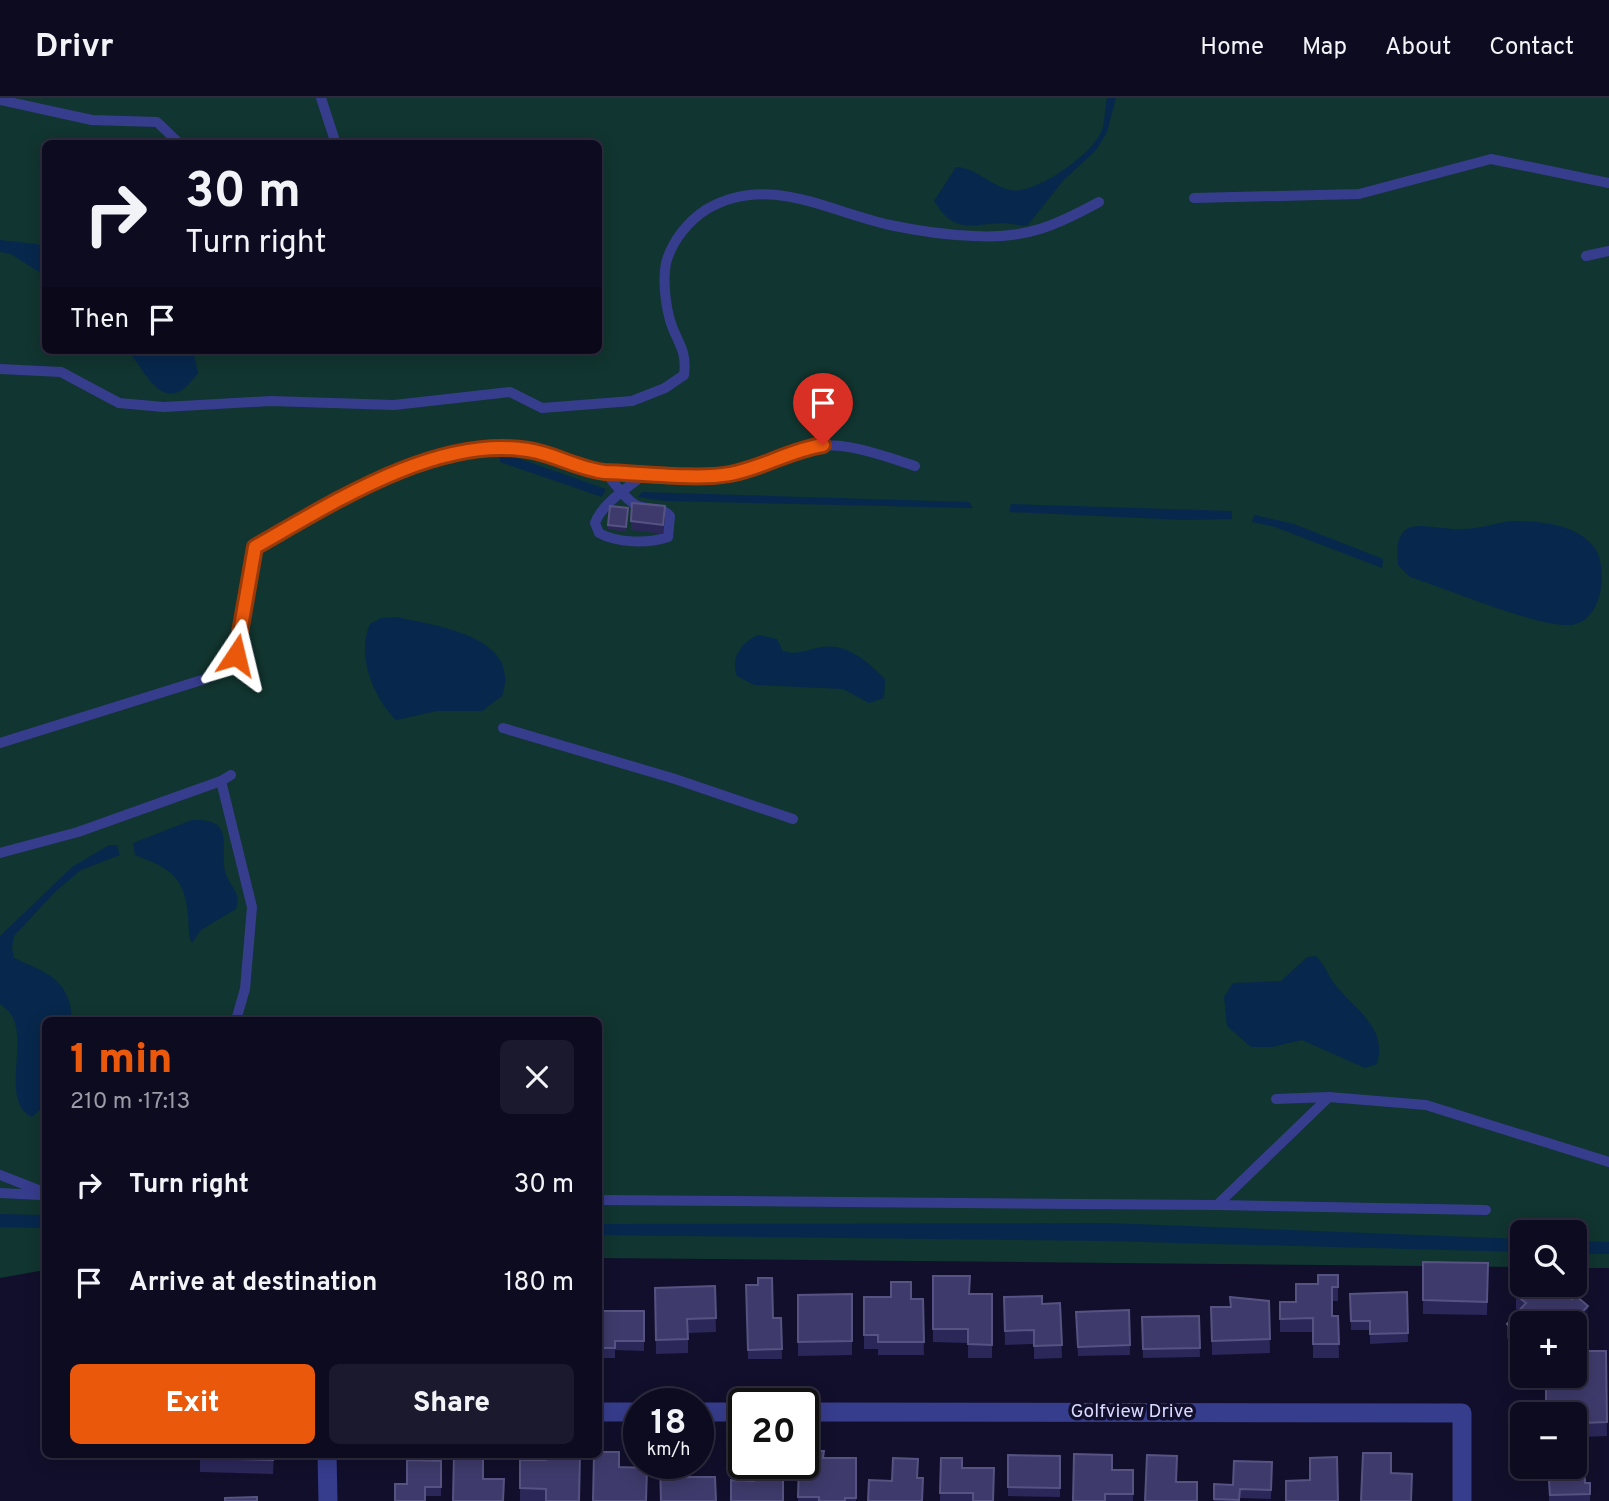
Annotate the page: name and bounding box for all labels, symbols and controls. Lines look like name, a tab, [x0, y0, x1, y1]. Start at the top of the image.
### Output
text: Drivr	[35, 27, 114, 69]
text: Home	[1200, 33, 1264, 63]
text: Map	[1302, 33, 1347, 63]
text: About	[1385, 33, 1451, 63]
text: Contact	[1489, 33, 1574, 63]
text: 30 m	[185, 163, 301, 225]
icon: right	[70, 168, 161, 259]
text: Turn right	[185, 224, 327, 264]
icon: arrive	[143, 301, 181, 339]
text: Then	[70, 304, 129, 337]
pin	[793, 373, 853, 445]
icon: arrive	[804, 384, 842, 422]
position arrow	[199, 618, 273, 692]
text: 1 min	[70, 1035, 173, 1088]
button: close	[500, 1040, 574, 1114]
text: 210 m · 17:13	[70, 1088, 190, 1117]
icon: right	[70, 1166, 108, 1204]
text: Turn right	[129, 1169, 249, 1202]
text: 30 m	[514, 1169, 574, 1202]
map controls	[1510, 1220, 1587, 1479]
button: search	[1510, 1220, 1587, 1297]
icon: arrive	[70, 1264, 108, 1302]
text: Arrive at destination	[129, 1267, 377, 1300]
text: 180 m	[504, 1267, 574, 1300]
button: +	[1510, 1311, 1587, 1388]
button: Exit	[70, 1364, 315, 1444]
button: Share	[329, 1364, 574, 1444]
speed limit sign: 20	[728, 1388, 819, 1479]
street label: Golfview Drive	[1071, 1400, 1193, 1424]
text: 18	[650, 1402, 687, 1446]
button: −	[1510, 1402, 1587, 1479]
text: km/h	[647, 1439, 690, 1462]

